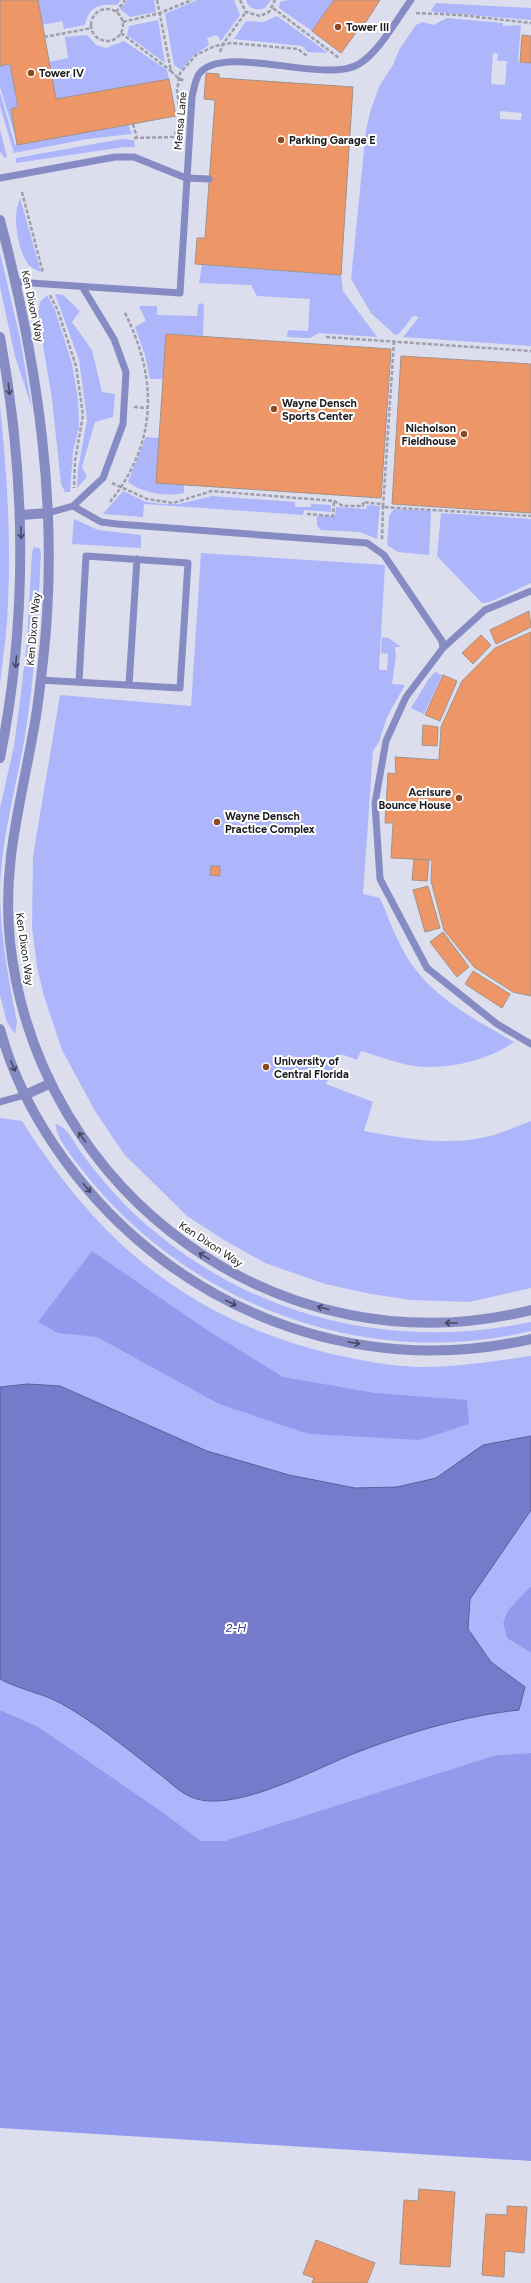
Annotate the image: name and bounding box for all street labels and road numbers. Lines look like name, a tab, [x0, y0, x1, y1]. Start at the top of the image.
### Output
street label: Mensa Lane	[171, 91, 190, 151]
street label: Ken Dixon Way	[19, 269, 47, 344]
street label: Ken Dixon Way	[24, 592, 43, 666]
street label: Ken Dixon Way	[13, 912, 36, 987]
street label: Ken Dixon Way	[176, 1219, 245, 1270]

